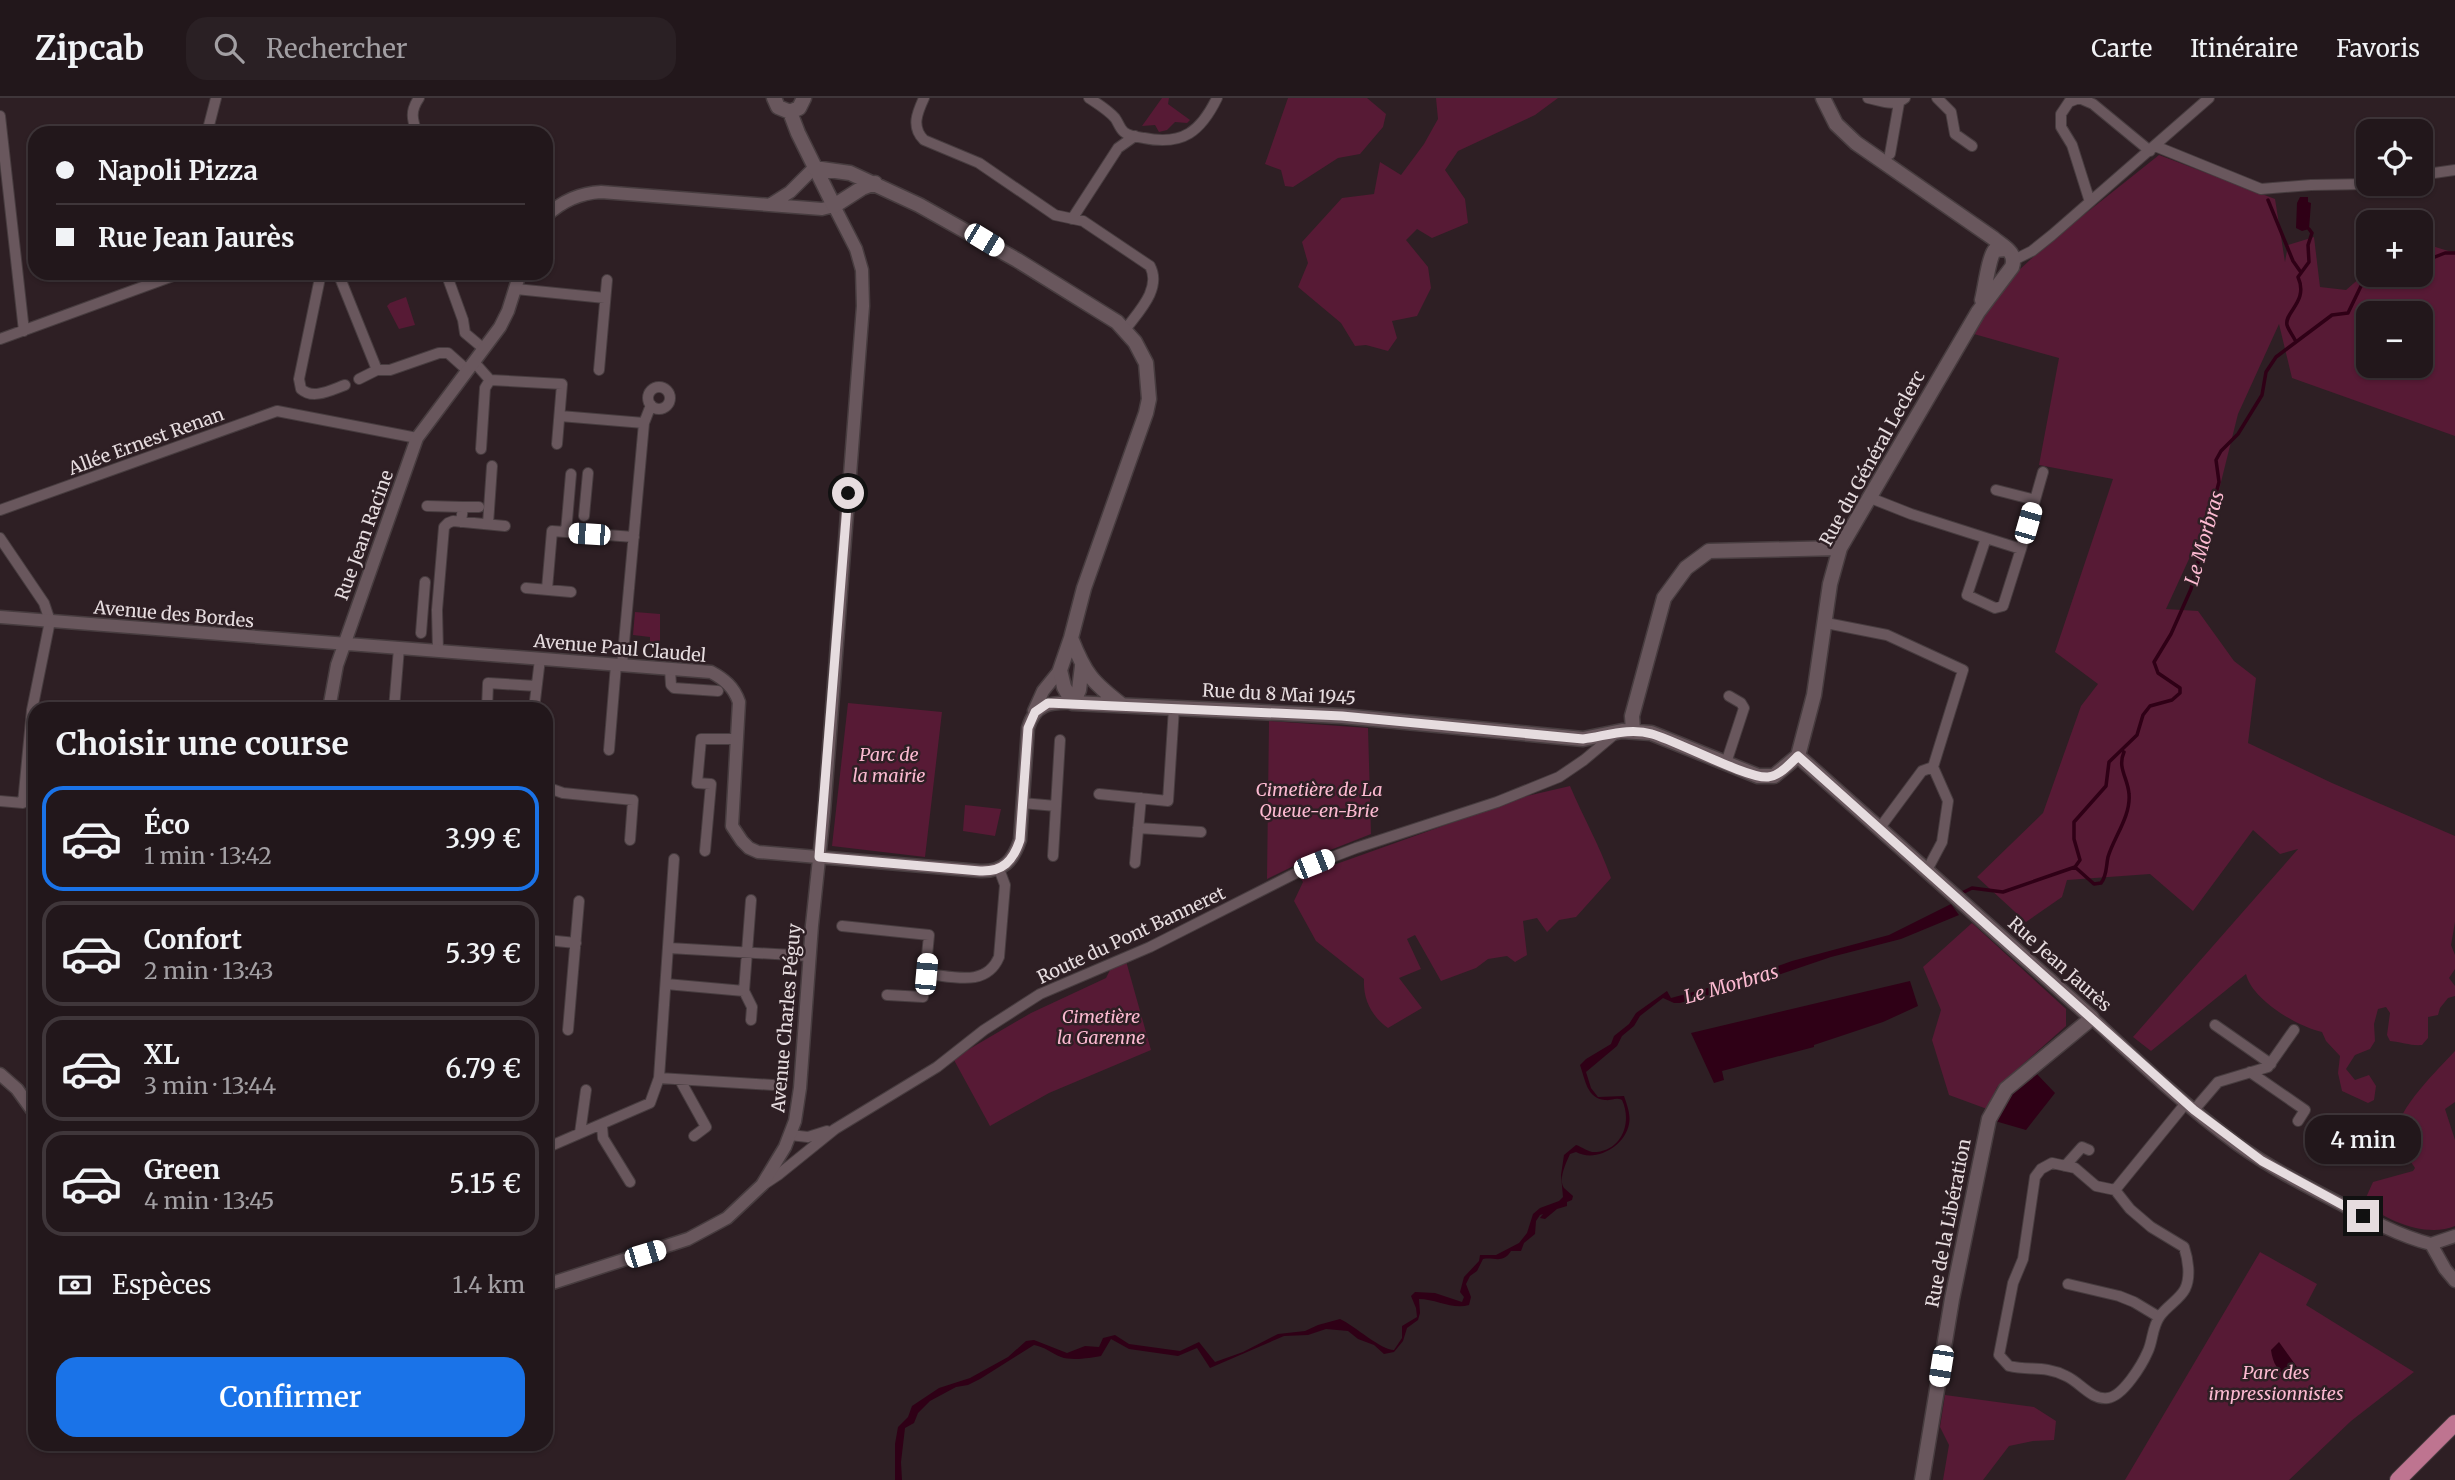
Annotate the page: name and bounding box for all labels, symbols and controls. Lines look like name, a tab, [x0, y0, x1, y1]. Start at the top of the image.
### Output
search box	[186, 17, 676, 80]
text: Zipcab	[35, 28, 144, 69]
icon: search	[210, 29, 248, 67]
text: Rechercher	[266, 32, 408, 65]
text: Carte	[2091, 33, 2152, 64]
text: Itinéraire	[2190, 33, 2298, 64]
text: Favoris	[2336, 33, 2420, 64]
map controls	[2356, 119, 2433, 378]
button: locate	[2356, 119, 2433, 196]
text: Napoli Pizza	[98, 154, 258, 187]
button: +	[2356, 210, 2433, 287]
car	[961, 220, 1008, 260]
text: Rue Jean Jaurès	[98, 221, 294, 254]
button: −	[2356, 301, 2433, 378]
street label: Rue du Général Leclerc	[1814, 366, 1930, 550]
street label: Allée Ernest Renan	[64, 402, 227, 480]
street label: Rue Jean Racine	[330, 467, 398, 603]
route start	[832, 477, 864, 509]
water label: Le Morbras	[2179, 488, 2229, 588]
car	[2013, 500, 2044, 546]
car	[568, 522, 611, 546]
street label: Avenue des Bordes	[92, 595, 255, 632]
street label: Avenue Paul Claudel	[532, 629, 708, 667]
street label: Rue du 8 Mai 1945	[1202, 678, 1356, 710]
text: Choisir une course	[56, 724, 349, 764]
park label: Parc de la mairie	[853, 743, 925, 787]
park label: Cimetière de La Queue-en-Brie	[1256, 778, 1382, 822]
icon: car	[60, 807, 123, 870]
text: Éco	[144, 808, 190, 841]
text: 3.99 €	[445, 822, 521, 855]
text: 1 min · 13:42	[144, 841, 272, 870]
car	[1291, 846, 1338, 882]
street label: Route du Pont Banneret	[1033, 881, 1229, 989]
street label: Rue Jean Jaurès	[2004, 912, 2117, 1017]
icon: car	[60, 922, 123, 985]
street label: Avenue Charles Péguy	[766, 922, 806, 1115]
text: Confort	[144, 923, 242, 956]
text: 5.39 €	[445, 937, 521, 970]
car	[914, 952, 939, 996]
text: 2 min · 13:43	[144, 956, 274, 985]
water label: Le Morbras	[1681, 959, 1781, 1009]
park label: Cimetière la Garenne	[1057, 1005, 1145, 1049]
icon: car	[60, 1037, 123, 1100]
text: XL	[144, 1038, 180, 1071]
text: 6.79 €	[445, 1052, 521, 1085]
text: 3 min · 13:44	[144, 1071, 276, 1100]
callout: 4 min	[2305, 1114, 2421, 1164]
text: 4 min	[2330, 1125, 2396, 1154]
street label: Rue de la Libération	[1920, 1137, 1976, 1309]
icon: car	[60, 1152, 123, 1215]
text: Green	[144, 1153, 220, 1186]
text: 5.15 €	[449, 1167, 521, 1200]
text: 4 min · 13:45	[144, 1186, 275, 1215]
route end	[2347, 1200, 2379, 1232]
car	[622, 1238, 669, 1270]
icon: cash	[56, 1266, 94, 1304]
text: Espèces	[112, 1268, 212, 1301]
text: 1.4 km	[452, 1270, 525, 1299]
car	[1928, 1344, 1955, 1388]
button: Confirmer	[56, 1357, 525, 1437]
park label: Parc des impressionnistes	[2208, 1361, 2344, 1405]

